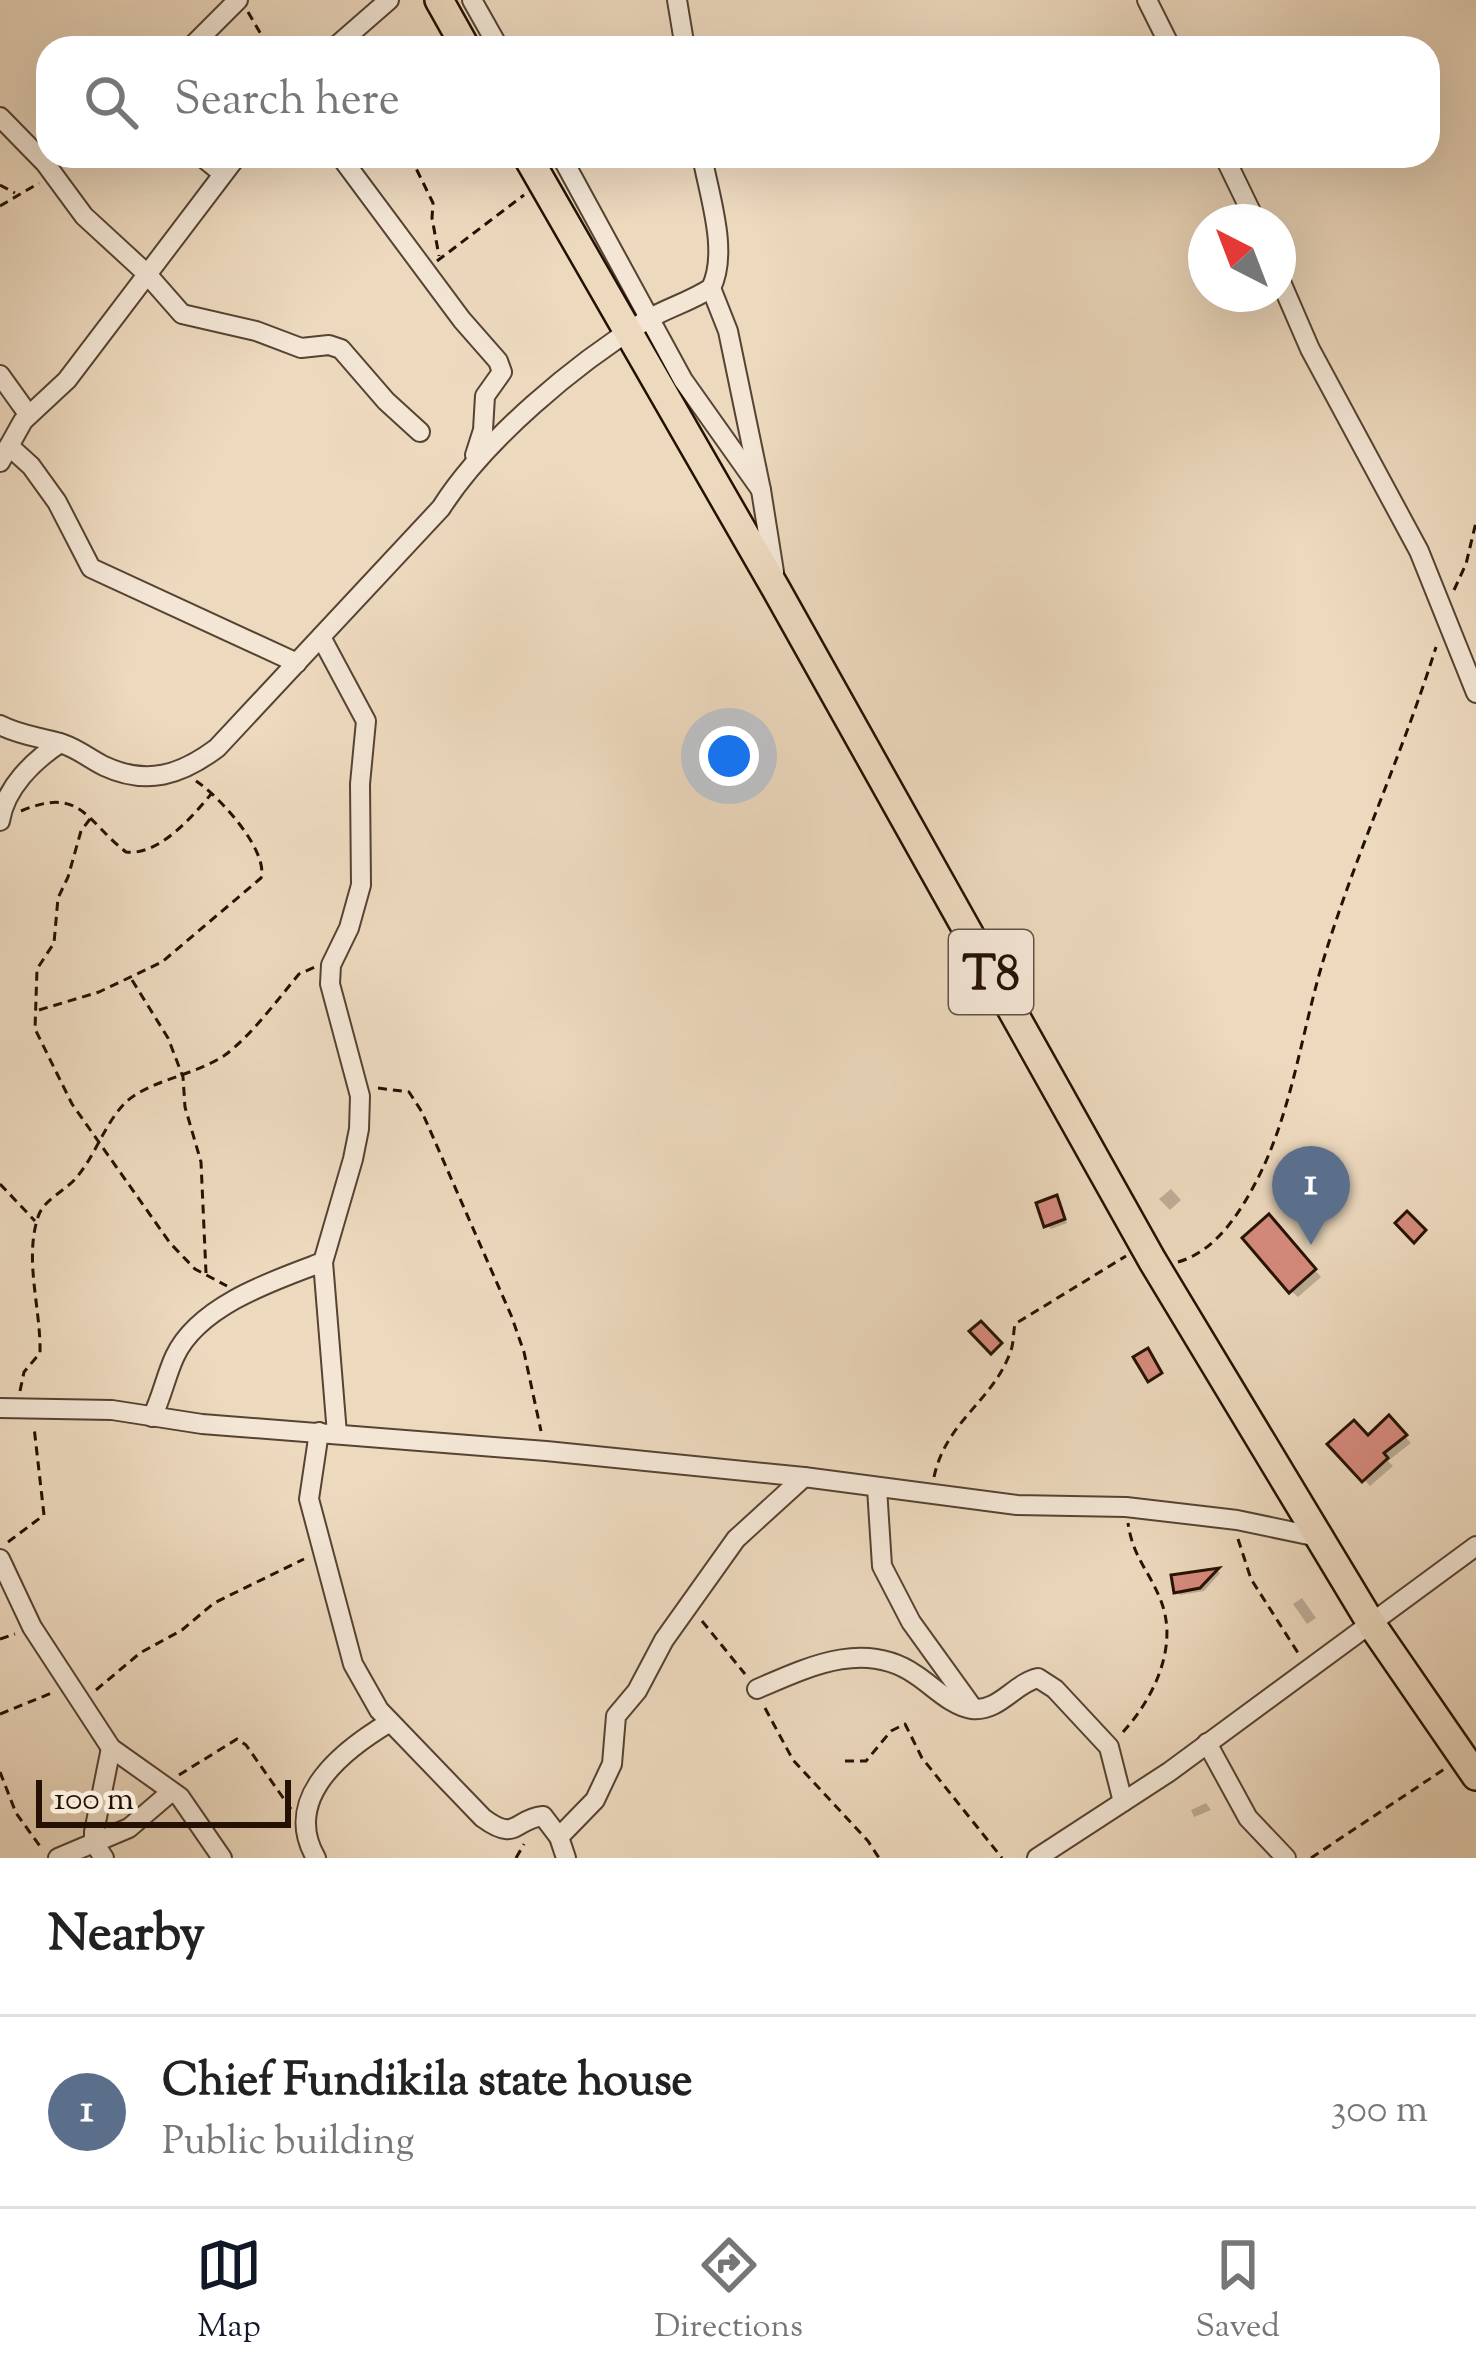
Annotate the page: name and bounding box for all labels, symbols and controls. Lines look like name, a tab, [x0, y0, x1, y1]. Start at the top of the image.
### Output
search box	[36, 36, 1440, 168]
icon: search	[78, 69, 144, 135]
text: Search here	[174, 70, 400, 135]
north arrow	[1188, 204, 1296, 312]
your location	[699, 726, 759, 786]
road number: T8	[949, 930, 1033, 1014]
pin: 1	[1272, 1146, 1350, 1245]
scale bar	[36, 1774, 291, 1827]
text: 100 m	[54, 1777, 134, 1825]
text: Nearby	[48, 1900, 205, 1973]
text: Chief Fundikila state house	[162, 2051, 693, 2116]
text: 1	[80, 2084, 94, 2140]
text: 300 m	[1331, 2084, 1428, 2140]
text: Public building	[162, 2116, 415, 2172]
tab: Map	[196, 2232, 262, 2352]
tab: Directions	[654, 2232, 803, 2352]
tab: Saved	[1195, 2232, 1280, 2352]

